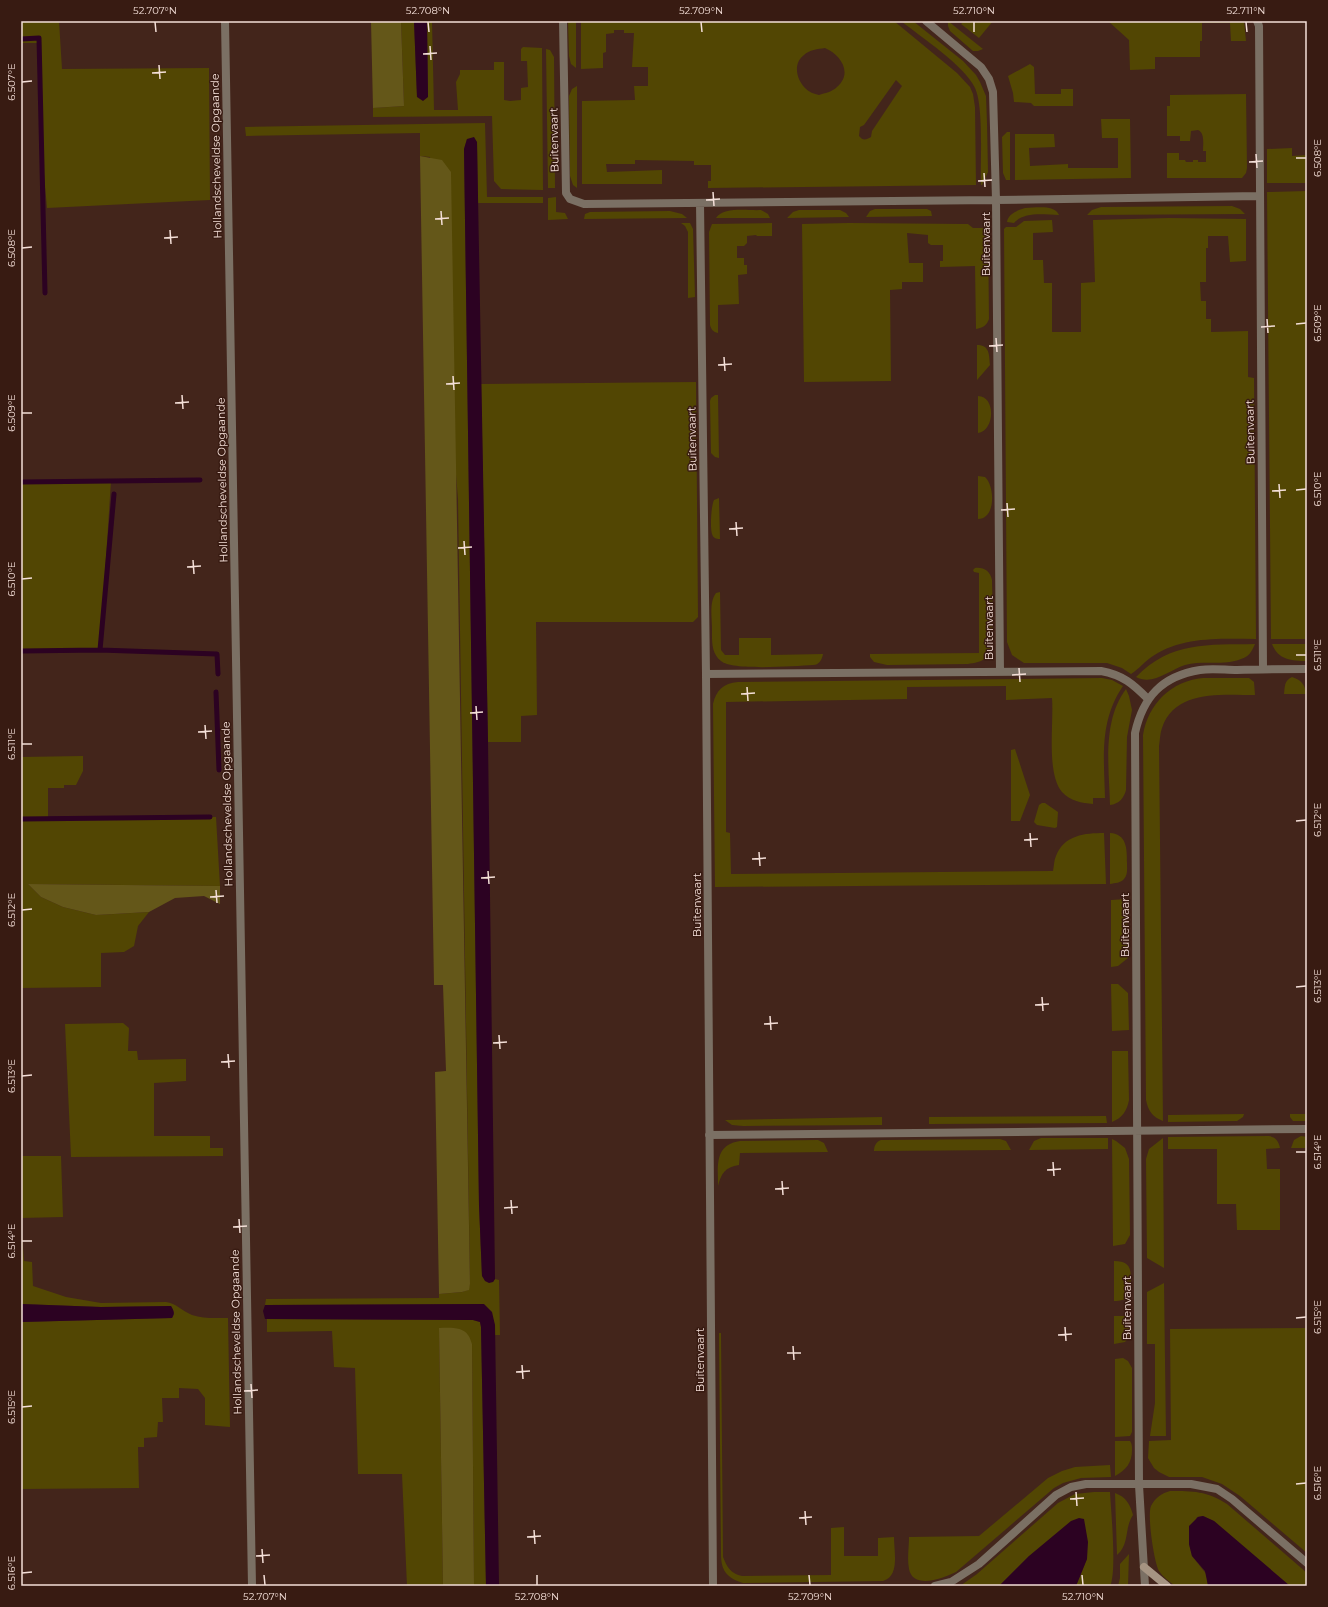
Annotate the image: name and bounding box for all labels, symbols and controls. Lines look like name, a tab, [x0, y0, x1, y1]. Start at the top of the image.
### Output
text: 52.707°N	[133, 4, 177, 17]
text: 52.708°N	[406, 4, 450, 17]
text: 52.709°N	[679, 4, 723, 17]
text: 52.710°N	[953, 4, 995, 17]
text: 52.711°N	[1227, 4, 1265, 17]
text: 6.507°E	[5, 63, 18, 101]
street label: Hollandscheveldse Opgaande	[208, 73, 224, 239]
street label: Buitenvaart	[546, 107, 562, 172]
text: 6.508°E	[1311, 139, 1324, 177]
street label: Buitenvaart	[979, 211, 993, 276]
text: 6.508°E	[5, 229, 18, 267]
text: 6.509°E	[1311, 304, 1324, 342]
text: 6.509°E	[5, 394, 18, 432]
street label: Hollandscheveldse Opgaande	[214, 397, 230, 563]
street label: Buitenvaart	[1242, 399, 1258, 464]
street label: Buitenvaart	[684, 406, 700, 471]
text: 6.510°E	[1311, 471, 1324, 507]
text: 6.510°E	[5, 561, 18, 597]
street label: Buitenvaart	[982, 595, 996, 660]
text: 6.511°E	[1311, 639, 1324, 671]
street label: Hollandscheveldse Opgaande	[219, 721, 235, 887]
text: 6.511°E	[5, 728, 18, 760]
text: 6.512°E	[1311, 803, 1324, 837]
street label: Buitenvaart	[690, 872, 704, 937]
street label: Buitenvaart	[1118, 892, 1132, 957]
text: 6.512°E	[5, 893, 18, 927]
text: 6.513°E	[1311, 969, 1324, 1003]
text: 6.513°E	[5, 1059, 18, 1093]
text: 6.514°E	[1311, 1134, 1324, 1169]
text: 6.514°E	[5, 1223, 18, 1258]
street label: Hollandscheveldse Opgaande	[228, 1249, 244, 1415]
street label: Buitenvaart	[1120, 1275, 1134, 1340]
text: 6.515°E	[1311, 1300, 1324, 1334]
street label: Buitenvaart	[693, 1327, 707, 1392]
text: 6.515°E	[5, 1390, 18, 1424]
text: 6.516°E	[1311, 1466, 1324, 1500]
text: 6.516°E	[5, 1556, 18, 1590]
text: 52.707°N	[243, 1590, 287, 1603]
text: 52.708°N	[515, 1590, 559, 1603]
text: 52.709°N	[788, 1590, 832, 1603]
text: 52.710°N	[1062, 1590, 1104, 1603]

